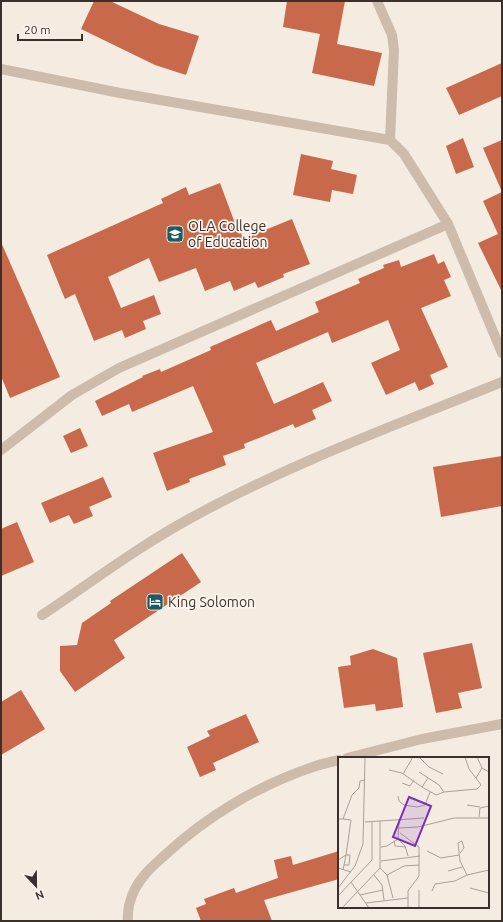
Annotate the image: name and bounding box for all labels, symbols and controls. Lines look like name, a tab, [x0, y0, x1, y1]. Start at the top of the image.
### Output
scale bar	[18, 16, 82, 42]
text: 20 m	[24, 23, 51, 36]
place label: OLA College of Education	[188, 218, 267, 250]
school or university icon: OLA College of Education	[165, 224, 185, 244]
hotel icon: King Solomon	[145, 592, 165, 612]
place label: King Solomon	[168, 594, 255, 610]
inset map	[338, 757, 489, 908]
north arrow	[16, 866, 56, 906]
text: N	[34, 888, 46, 902]

